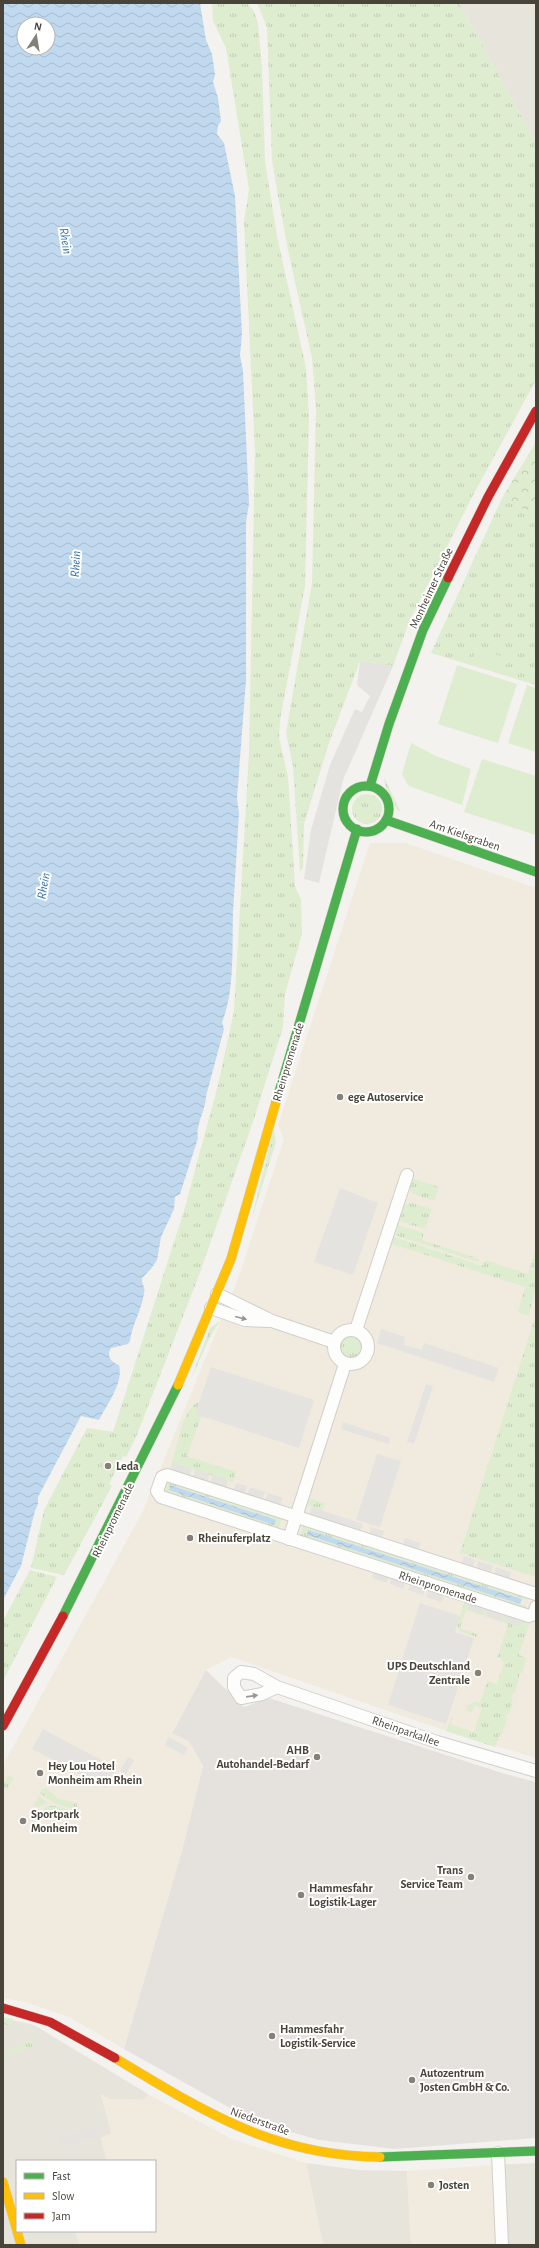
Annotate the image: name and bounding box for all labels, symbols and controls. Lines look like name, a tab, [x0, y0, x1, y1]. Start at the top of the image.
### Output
north arrow	[16, 16, 56, 56]
text: N	[33, 21, 43, 33]
water label: Rhein	[56, 227, 74, 255]
street label: Monheimer Straße	[407, 546, 455, 630]
water label: Rhein	[69, 550, 83, 578]
street label: Am Kielsgraben	[428, 817, 502, 853]
water label: Rhein	[35, 872, 53, 900]
street label: Rheinpromenade	[270, 1021, 306, 1103]
place label: ege Autoservice	[348, 1091, 424, 1103]
marker: ege Autoservice	[335, 1092, 345, 1102]
one-way arrow	[235, 1316, 247, 1322]
place label: Leda	[116, 1460, 139, 1472]
marker: Leda	[103, 1461, 113, 1471]
street label: Rheinpromenade	[90, 1481, 136, 1559]
place label: Rheinuferplatz	[198, 1532, 271, 1544]
marker: Rheinuferplatz	[185, 1533, 195, 1543]
street label: Rheinpromenade	[397, 1569, 479, 1605]
place label: UPS Deutschland Zentrale	[387, 1660, 471, 1686]
marker: UPS Deutschland Zentrale	[473, 1668, 483, 1678]
one-way arrow	[246, 1693, 258, 1699]
street label: Rheinparkallee	[371, 1714, 441, 1748]
place label: AHB Autohandel-Bedarf	[216, 1744, 310, 1770]
marker: AHB Autohandel-Bedarf	[312, 1752, 322, 1762]
place label: Hey Lou Hotel Monheim am Rhein	[48, 1760, 142, 1786]
marker: Hey Lou Hotel Monheim am Rhein	[35, 1768, 45, 1778]
place label: Sportpark Monheim	[31, 1808, 79, 1834]
marker: Sportpark Monheim	[18, 1816, 28, 1826]
place label: Trans Service Team	[400, 1864, 463, 1890]
marker: Trans Service Team	[466, 1872, 476, 1882]
place label: Hammesfahr Logistik-Lager	[309, 1882, 377, 1908]
marker: Hammesfahr Logistik-Lager	[296, 1890, 306, 1900]
place label: Hammesfahr Logistik-Service	[280, 2023, 356, 2049]
marker: Hammesfahr Logistik-Service	[267, 2031, 277, 2041]
place label: Autozentrum Josten GmbH & Co.	[420, 2067, 510, 2093]
marker: Autozentrum Josten GmbH & Co.	[407, 2075, 417, 2085]
street label: Niederstraße	[229, 2105, 291, 2137]
legend	[16, 2160, 156, 2232]
text: Fast	[52, 2170, 71, 2182]
place label: Josten	[439, 2179, 469, 2191]
marker: Josten	[426, 2180, 436, 2190]
text: Slow	[52, 2190, 74, 2202]
text: Jam	[52, 2210, 71, 2222]

